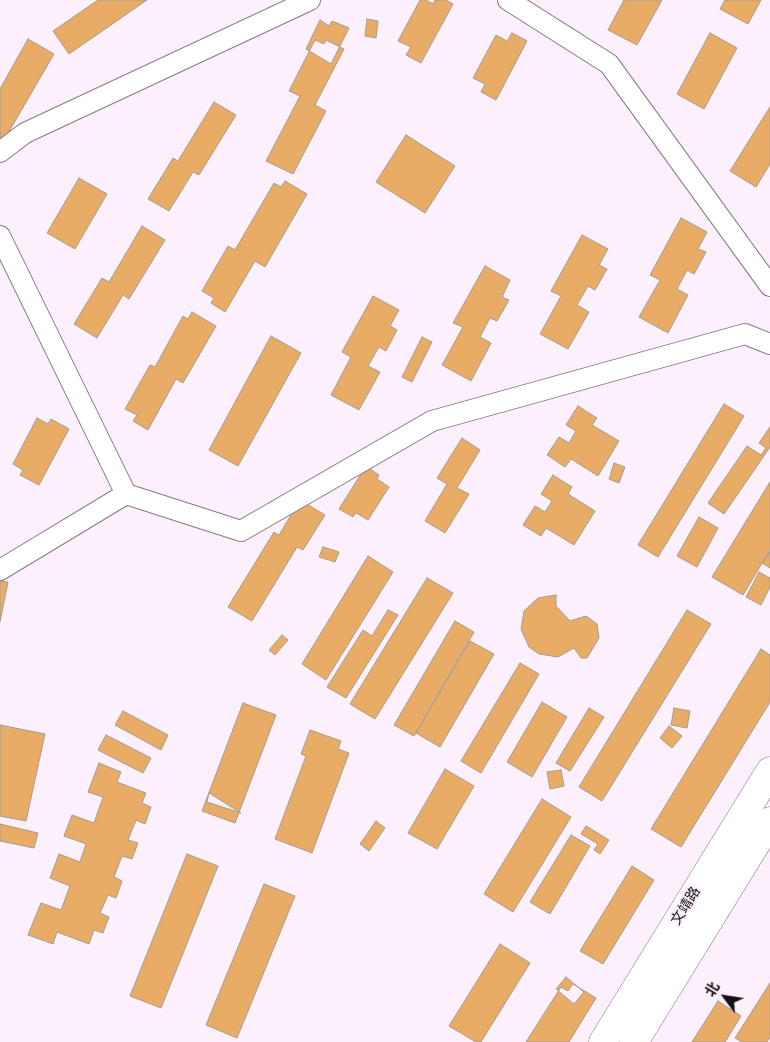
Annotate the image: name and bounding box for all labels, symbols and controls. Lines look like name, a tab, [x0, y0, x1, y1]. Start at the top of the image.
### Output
street label: 文靖路	[668, 884, 704, 928]
north arrow	[700, 972, 750, 1022]
text: 北	[700, 978, 723, 1000]

